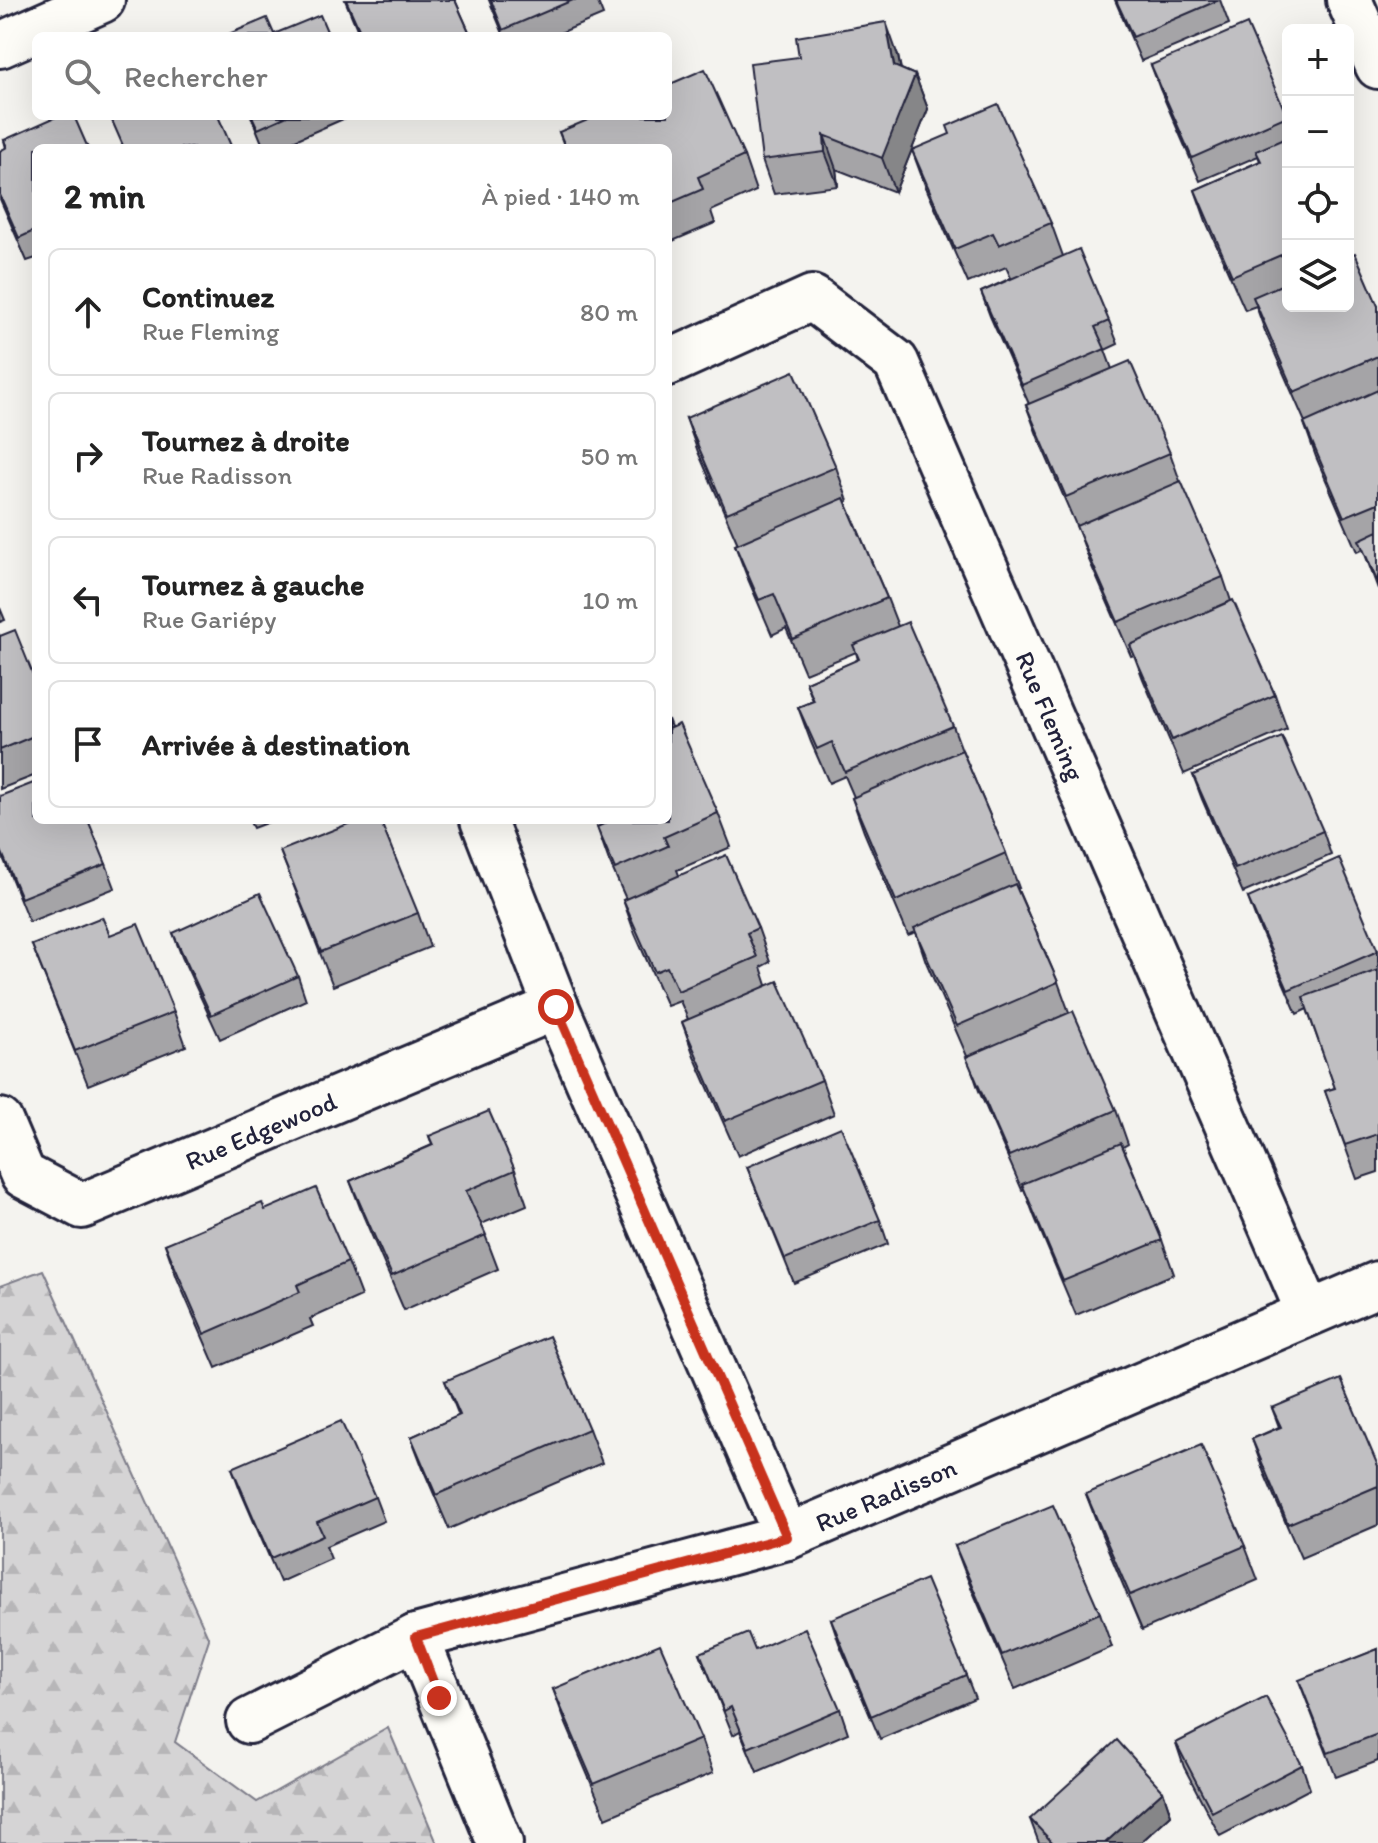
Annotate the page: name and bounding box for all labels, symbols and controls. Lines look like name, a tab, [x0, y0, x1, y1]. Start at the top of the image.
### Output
map controls	[1282, 24, 1354, 312]
button: +	[1282, 24, 1354, 96]
search box	[32, 32, 672, 120]
icon: search	[60, 54, 104, 98]
text: Rechercher	[124, 58, 268, 95]
button: −	[1282, 96, 1354, 168]
button: locate	[1282, 168, 1354, 240]
text: 2 min	[64, 176, 145, 217]
text: À pied · 140 m	[481, 180, 640, 212]
button: layers	[1282, 240, 1354, 312]
text: Continuez	[142, 278, 274, 315]
icon: ahead	[66, 290, 110, 334]
text: 80 m	[580, 296, 638, 328]
text: Rue Fleming	[142, 315, 279, 347]
text: Tournez à droite	[142, 422, 350, 459]
icon: right	[66, 434, 110, 478]
text: 50 m	[581, 440, 638, 472]
text: Rue Radisson	[142, 459, 292, 491]
text: Tournez à gauche	[142, 566, 364, 603]
icon: left	[66, 578, 110, 622]
text: 10 m	[582, 584, 638, 616]
text: Rue Gariépy	[142, 603, 276, 635]
street label: Rue Fleming	[1008, 647, 1092, 786]
icon: arrive	[66, 722, 110, 766]
text: Arrivée à destination	[142, 726, 410, 763]
route start	[538, 989, 574, 1025]
street label: Rue Edgewood	[181, 1085, 342, 1177]
street label: Rue Radisson	[811, 1451, 962, 1539]
route end	[421, 1680, 457, 1716]

